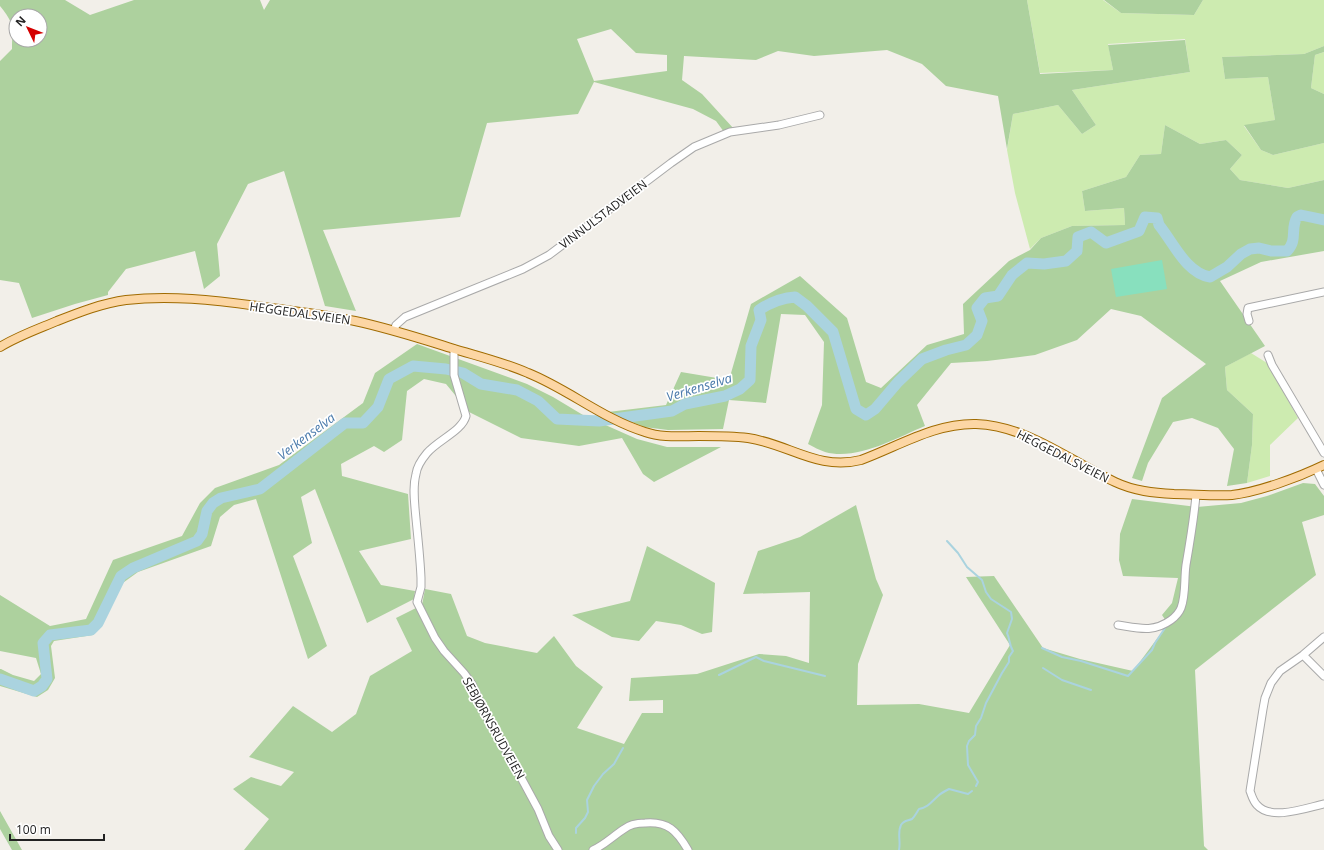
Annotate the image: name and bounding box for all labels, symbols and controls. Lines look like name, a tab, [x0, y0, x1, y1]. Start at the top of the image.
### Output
north arrow	[8, 8, 48, 48]
text: N	[12, 12, 29, 29]
street label: VINNULSTADVEIEN	[556, 175, 650, 253]
street label: HEGGEDALSVEIEN	[248, 298, 352, 328]
water label: Verkenselva	[664, 368, 735, 406]
water label: Verkenselva	[274, 408, 339, 464]
street label: HEGGEDALSVEIEN	[1014, 425, 1112, 487]
street label: SEBJØRNSRUDVEIEN	[459, 674, 529, 782]
scale bar	[10, 816, 104, 842]
text: 100 m	[16, 821, 51, 838]

